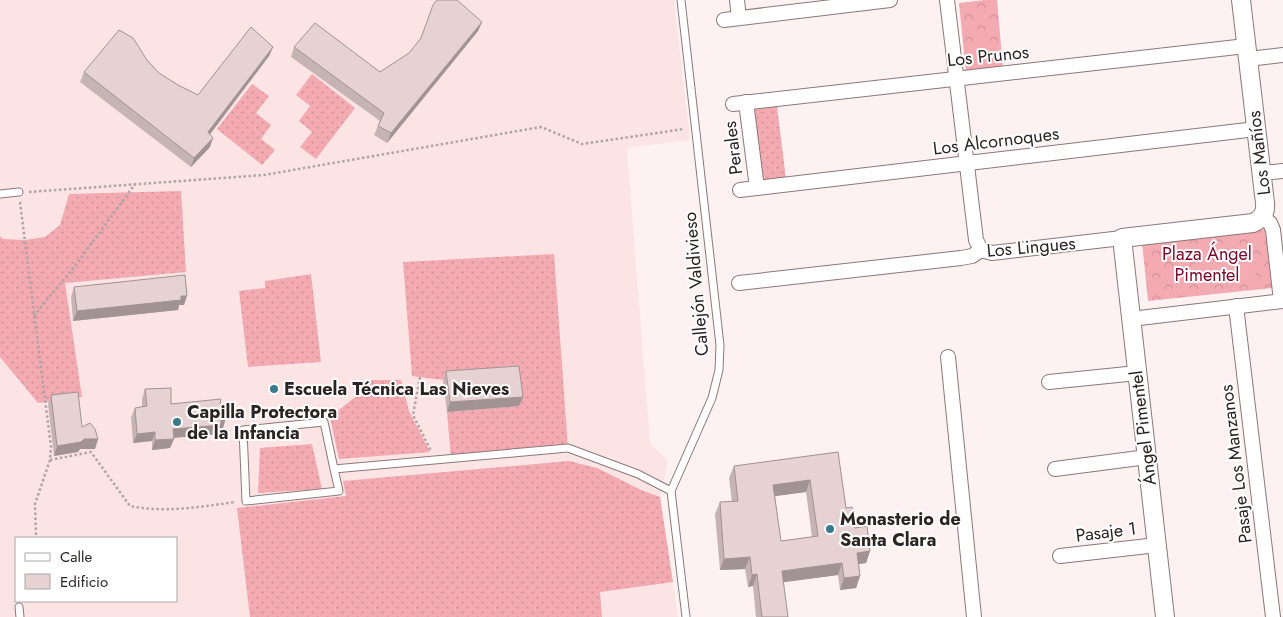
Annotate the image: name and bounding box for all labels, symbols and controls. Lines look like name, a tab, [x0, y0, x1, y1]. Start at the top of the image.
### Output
street label: Los Prunos	[946, 39, 1030, 73]
street label: Los Mañíos	[1241, 109, 1277, 197]
street label: Perales	[717, 120, 749, 176]
street label: Los Alcornoques	[932, 120, 1060, 162]
street label: Callejón Valdivieso	[677, 211, 715, 357]
street label: Los Lingues	[986, 230, 1076, 264]
park label: Plaza Ángel Pimentel	[1162, 241, 1252, 288]
street label: Ángel Pimentel	[1123, 369, 1163, 487]
place label: Escuela Técnica Las Nieves	[284, 376, 509, 402]
marker: Escuela Técnica Las Nieves	[268, 383, 280, 395]
street label: Pasaje Los Manzanos	[1213, 383, 1259, 545]
place label: Capilla Protectora de la Infancia	[187, 399, 337, 446]
marker: Capilla Protectora de la Infancia	[171, 416, 183, 428]
place label: Monasterio de Santa Clara	[840, 506, 961, 553]
street label: Pasaje 1	[1074, 515, 1138, 549]
marker: Monasterio de Santa Clara	[824, 523, 836, 535]
legend	[15, 537, 178, 602]
text: Calle	[60, 546, 92, 568]
text: Edificio	[60, 571, 108, 593]

